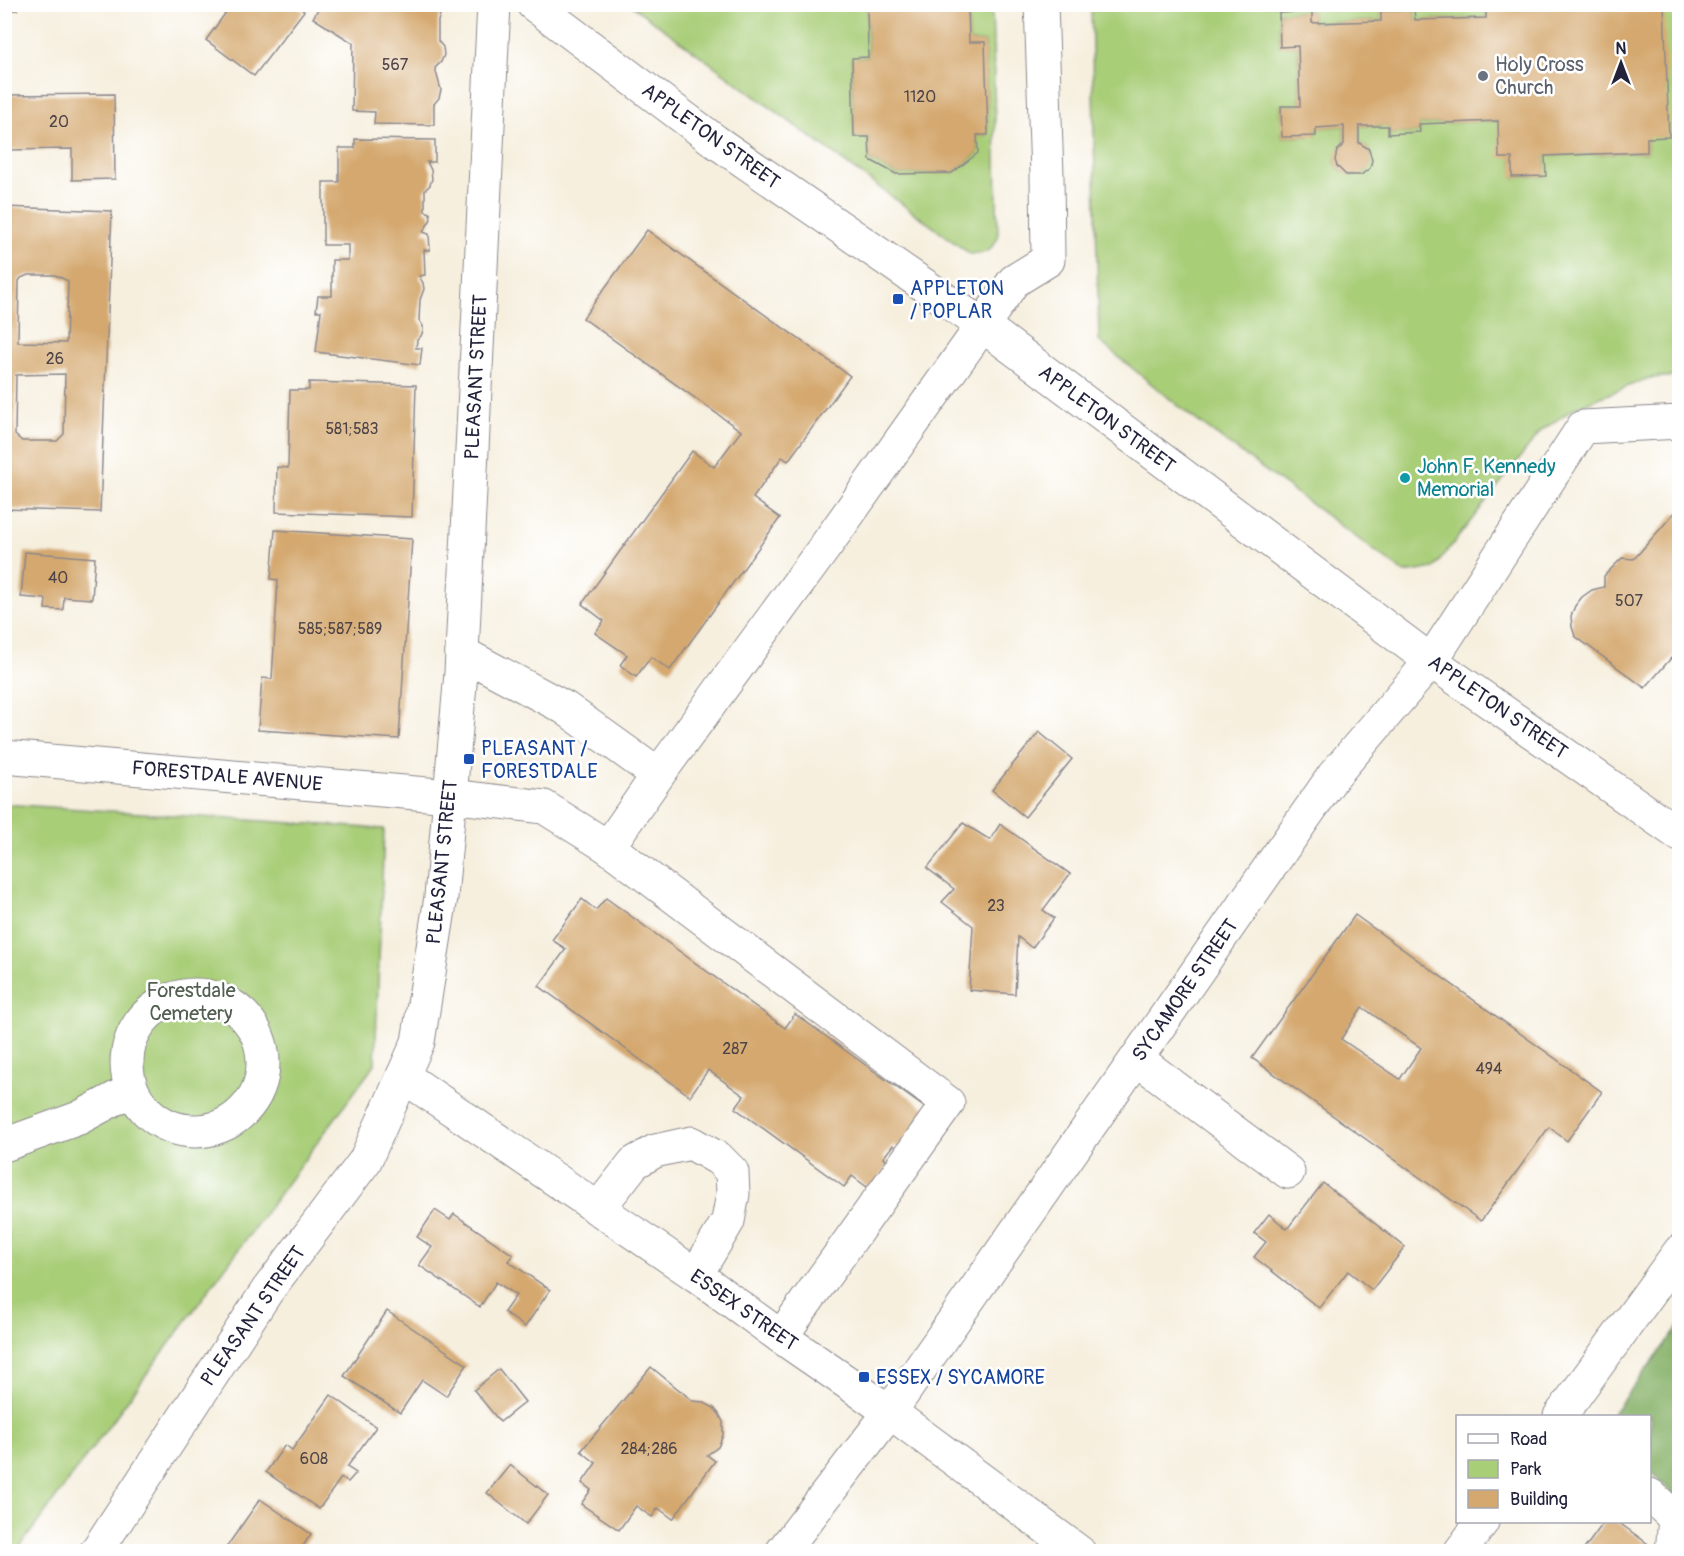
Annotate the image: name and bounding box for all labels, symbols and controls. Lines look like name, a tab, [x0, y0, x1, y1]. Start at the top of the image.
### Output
north arrow	[1591, 33, 1651, 93]
text: N	[1616, 39, 1627, 59]
place label: Holy Cross Church	[1495, 52, 1584, 100]
house number: 567	[382, 55, 409, 75]
marker: Holy Cross Church	[1476, 69, 1490, 83]
street label: APPLETON STREET	[637, 78, 785, 194]
house number: 1120	[904, 87, 936, 107]
house number: 20	[49, 112, 69, 132]
place label: APPLETON / POPLAR	[910, 276, 1004, 324]
marker: APPLETON / POPLAR	[891, 292, 905, 306]
street label: PLEASANT STREET	[459, 294, 493, 460]
house number: 26	[46, 349, 64, 369]
street label: APPLETON STREET	[1034, 359, 1180, 479]
house number: 581;583	[325, 419, 379, 439]
place label: John F. Kennedy Memorial	[1417, 454, 1556, 502]
marker: John F. Kennedy Memorial	[1398, 471, 1412, 485]
house number: 40	[48, 568, 68, 588]
house number: 507	[1615, 591, 1644, 611]
house number: 585;587;589	[298, 619, 382, 639]
street label: APPLETON STREET	[1423, 650, 1573, 764]
place label: PLEASANT / FORESTDALE	[481, 736, 598, 784]
marker: PLEASANT / FORESTDALE	[462, 752, 476, 766]
street label: FORESTDALE AVENUE	[131, 755, 323, 797]
street label: PLEASANT STREET	[421, 778, 463, 946]
house number: 23	[987, 896, 1005, 916]
street label: SYCAMORE STREET	[1127, 914, 1243, 1066]
park label: Forestdale Cemetery	[146, 978, 236, 1026]
house number: 287	[722, 1039, 748, 1059]
house number: 494	[1476, 1059, 1502, 1079]
street label: PLEASANT STREET	[195, 1241, 311, 1391]
street label: ESSEX STREET	[685, 1264, 803, 1356]
place label: ESSEX / SYCAMORE	[876, 1365, 1045, 1390]
marker: ESSEX / SYCAMORE	[857, 1370, 871, 1384]
legend	[1456, 1415, 1651, 1523]
text: Road	[1510, 1428, 1547, 1451]
house number: 284;286	[620, 1439, 678, 1459]
house number: 608	[300, 1449, 328, 1469]
text: Park	[1510, 1458, 1542, 1481]
text: Building	[1510, 1488, 1568, 1511]

